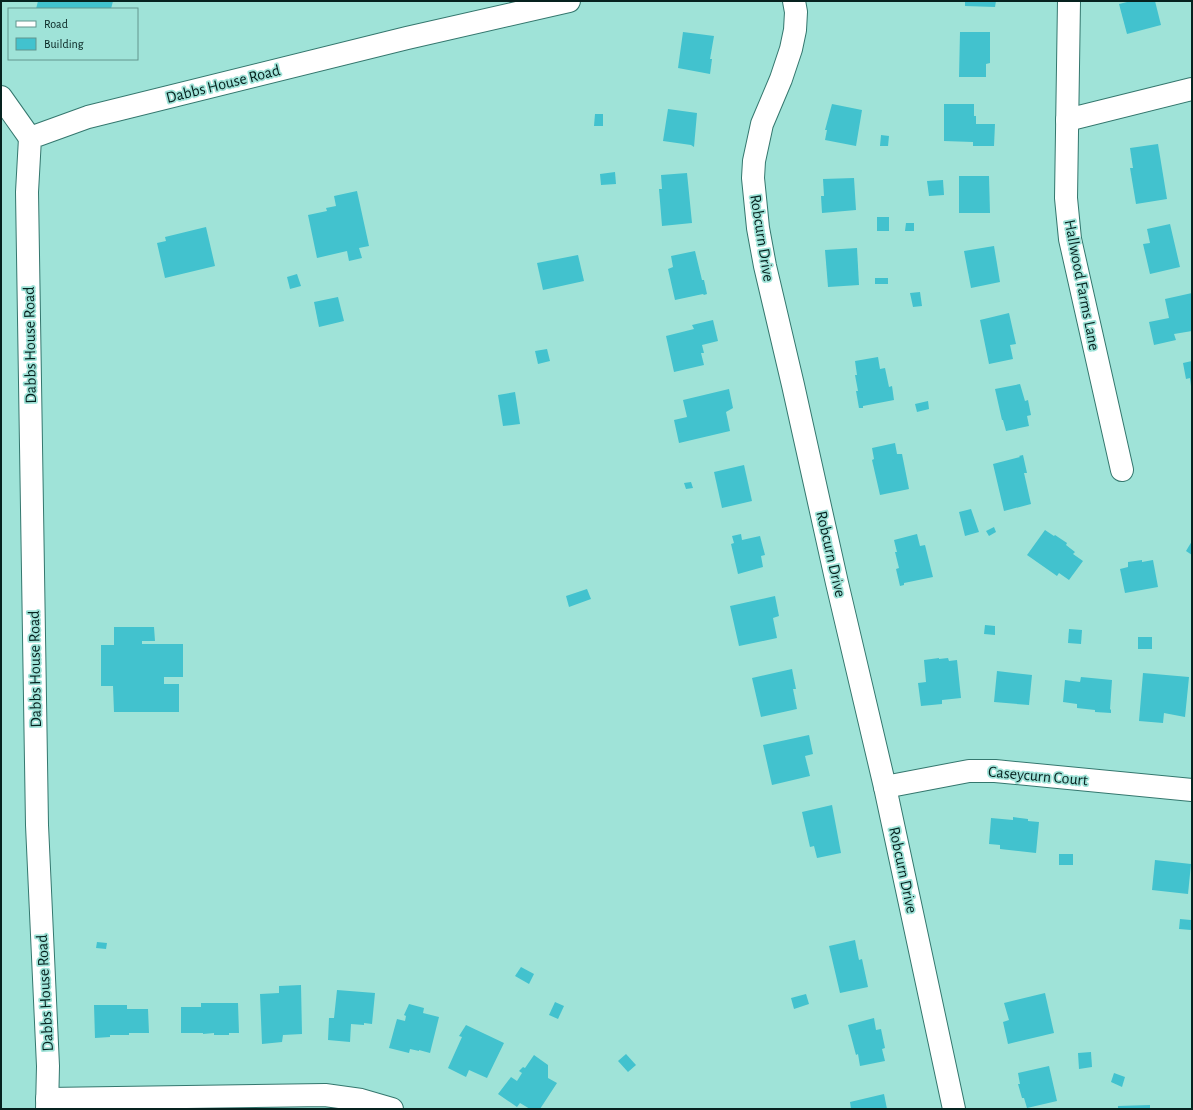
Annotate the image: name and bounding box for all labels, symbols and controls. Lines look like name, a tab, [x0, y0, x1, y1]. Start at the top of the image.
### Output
legend	[8, 8, 138, 60]
text: Road	[44, 18, 68, 30]
text: Building	[44, 38, 84, 50]
street label: Dabbs House Road	[164, 62, 282, 106]
street label: Robcurn Drive	[747, 193, 777, 283]
street label: Hallwood Farms Lane	[1061, 218, 1103, 352]
street label: Dabbs House Road	[21, 286, 39, 404]
street label: Robcurn Drive	[813, 509, 849, 599]
street label: Dabbs House Road	[26, 610, 44, 728]
street label: Caseycurn Court	[987, 764, 1088, 789]
street label: Robcurn Drive	[886, 825, 920, 915]
street label: Dabbs House Road	[34, 934, 56, 1052]

